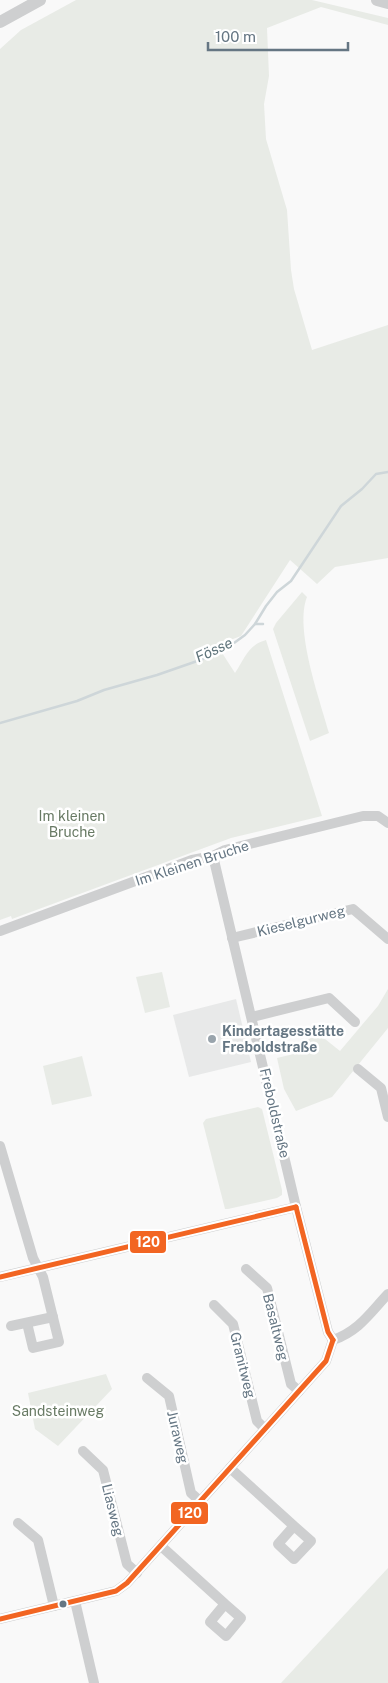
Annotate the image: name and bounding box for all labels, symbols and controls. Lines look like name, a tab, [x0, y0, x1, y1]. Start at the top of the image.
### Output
scale bar	[208, 20, 348, 52]
text: 100 m	[215, 28, 256, 45]
water label: Fösse	[192, 634, 235, 666]
park label: Im kleinen Bruche	[39, 808, 105, 840]
street label: Im Kleinen Bruche	[133, 837, 251, 889]
street label: Kieselgurweg	[255, 902, 347, 940]
place label: Kindertagesstätte Freboldstraße	[222, 1023, 344, 1055]
marker: Kindertagesstätte Freboldstraße	[206, 1033, 218, 1045]
street label: Freboldstraße	[257, 1067, 293, 1160]
line badge: 120	[129, 1230, 167, 1254]
text: 120	[136, 1234, 160, 1250]
street label: Basaltweg	[260, 1292, 292, 1362]
street label: Granitweg	[227, 1330, 259, 1400]
park label: Sandsteinweg	[12, 1403, 104, 1419]
street label: Juraweg	[164, 1409, 192, 1465]
street label: Liasweg	[99, 1482, 127, 1538]
line badge: 120	[170, 1501, 209, 1525]
text: 120	[178, 1505, 202, 1521]
unlabelled marker	[58, 1599, 68, 1609]

